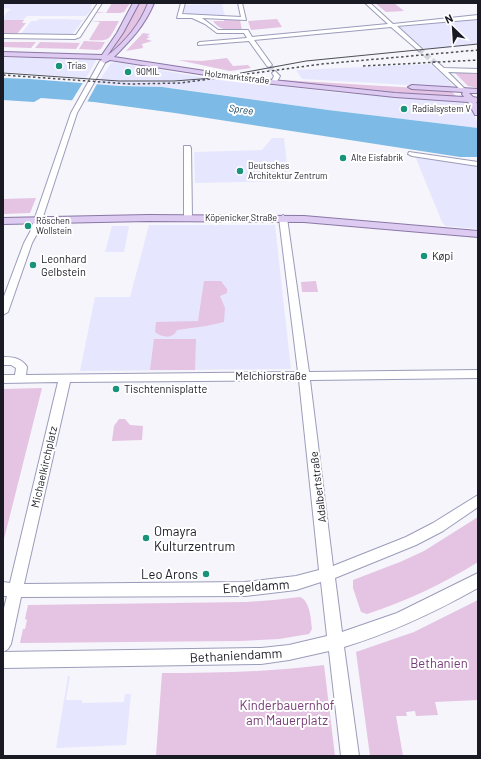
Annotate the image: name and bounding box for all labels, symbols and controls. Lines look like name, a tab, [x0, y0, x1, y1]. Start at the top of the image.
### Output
north arrow	[433, 8, 473, 48]
text: N	[442, 11, 455, 26]
place label: Trias	[67, 60, 86, 71]
marker: Trias	[54, 61, 64, 71]
place label: 90MIL	[136, 66, 160, 77]
marker: 90MIL	[123, 67, 133, 77]
street label: Holzmarktstraße	[204, 67, 270, 86]
water label: Spree	[228, 101, 254, 117]
place label: Radialsystem V	[412, 103, 471, 114]
marker: Radialsystem V	[399, 104, 409, 114]
place label: Alte Eisfabrik	[351, 152, 403, 163]
marker: Alte Eisfabrik	[338, 153, 348, 163]
place label: Deutsches Architektur Zentrum	[248, 160, 328, 181]
marker: Deutsches Architektur Zentrum	[235, 166, 245, 176]
street label: Köpenicker Straße	[205, 212, 277, 223]
place label: Röschen Wollstein	[36, 215, 72, 236]
marker: Röschen Wollstein	[23, 221, 33, 231]
place label: Køpi	[432, 249, 453, 262]
marker: Køpi	[419, 251, 429, 261]
place label: Leonhard Gelbstein	[41, 252, 87, 278]
marker: Leonhard Gelbstein	[28, 260, 38, 270]
street label: Melchiorstraße	[235, 369, 307, 382]
place label: Tischtennisplatte	[124, 382, 208, 395]
marker: Tischtennisplatte	[111, 384, 121, 394]
street label: Michaelkirchplatz	[28, 425, 59, 509]
street label: Adalbertstraße	[307, 451, 328, 523]
place label: Omayra Kulturzentrum	[154, 523, 235, 554]
marker: Omayra Kulturzentrum	[141, 533, 151, 543]
place label: Leo Arons	[141, 566, 198, 582]
marker: Leo Arons	[201, 569, 211, 579]
street label: Engeldamm	[222, 576, 290, 596]
street label: Bethaniendamm	[189, 645, 283, 665]
park label: Bethanien	[410, 655, 468, 671]
park label: Kinderbauernhof am Mauerplatz	[240, 697, 335, 728]

